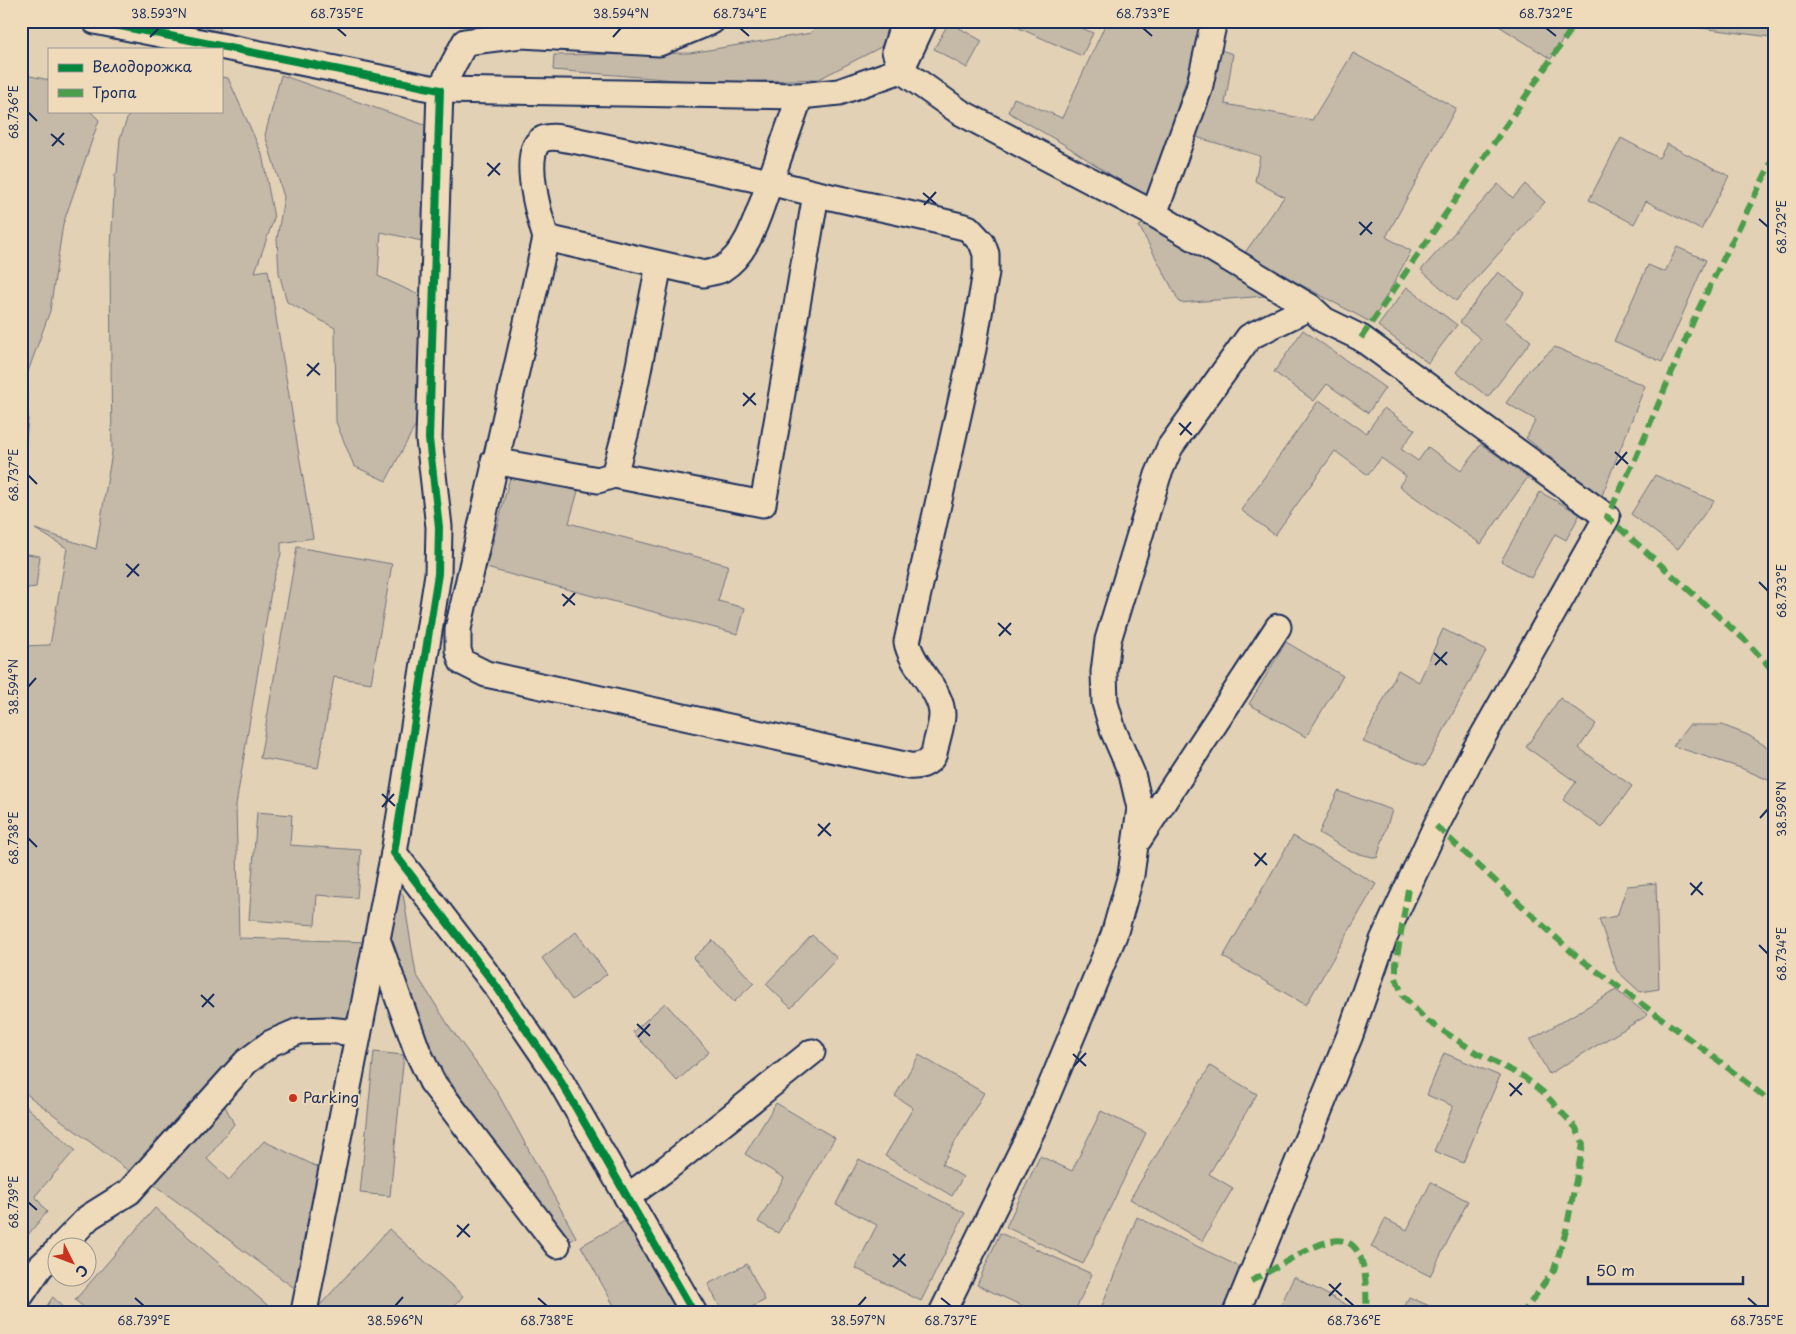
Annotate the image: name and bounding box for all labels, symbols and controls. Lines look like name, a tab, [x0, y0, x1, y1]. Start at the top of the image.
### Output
text: 38.593°N	[131, 4, 187, 22]
text: 68.735°E	[310, 4, 364, 22]
text: 38.594°N	[593, 4, 649, 22]
text: 68.734°E	[713, 4, 767, 22]
text: 68.733°E	[1116, 4, 1170, 22]
text: 68.732°E	[1519, 4, 1573, 22]
legend	[48, 48, 222, 112]
text: Велодорожка	[92, 54, 193, 77]
text: Тропа	[92, 80, 137, 103]
text: 68.736°E	[4, 85, 22, 139]
text: 68.732°E	[1772, 200, 1790, 254]
text: 68.737°E	[4, 449, 22, 501]
text: 68.733°E	[1772, 564, 1790, 618]
text: 38.594°N	[4, 659, 22, 715]
text: 38.598°N	[1772, 781, 1790, 837]
text: 68.738°E	[4, 811, 22, 865]
text: 68.734°E	[1772, 927, 1790, 981]
place label: Parking	[303, 1085, 359, 1108]
marker: Parking	[287, 1092, 299, 1104]
text: 68.739°E	[4, 1175, 22, 1229]
north arrow	[48, 1236, 98, 1286]
scale bar	[1588, 1254, 1744, 1286]
text: 50 m	[1596, 1258, 1635, 1281]
text: С	[71, 1260, 93, 1282]
text: 68.739°E	[117, 1311, 171, 1329]
text: 38.596°N	[367, 1311, 423, 1329]
text: 68.738°E	[520, 1311, 574, 1329]
text: 38.597°N	[830, 1311, 886, 1329]
text: 68.737°E	[925, 1311, 977, 1329]
text: 68.736°E	[1327, 1311, 1381, 1329]
text: 68.735°E	[1730, 1311, 1784, 1329]

